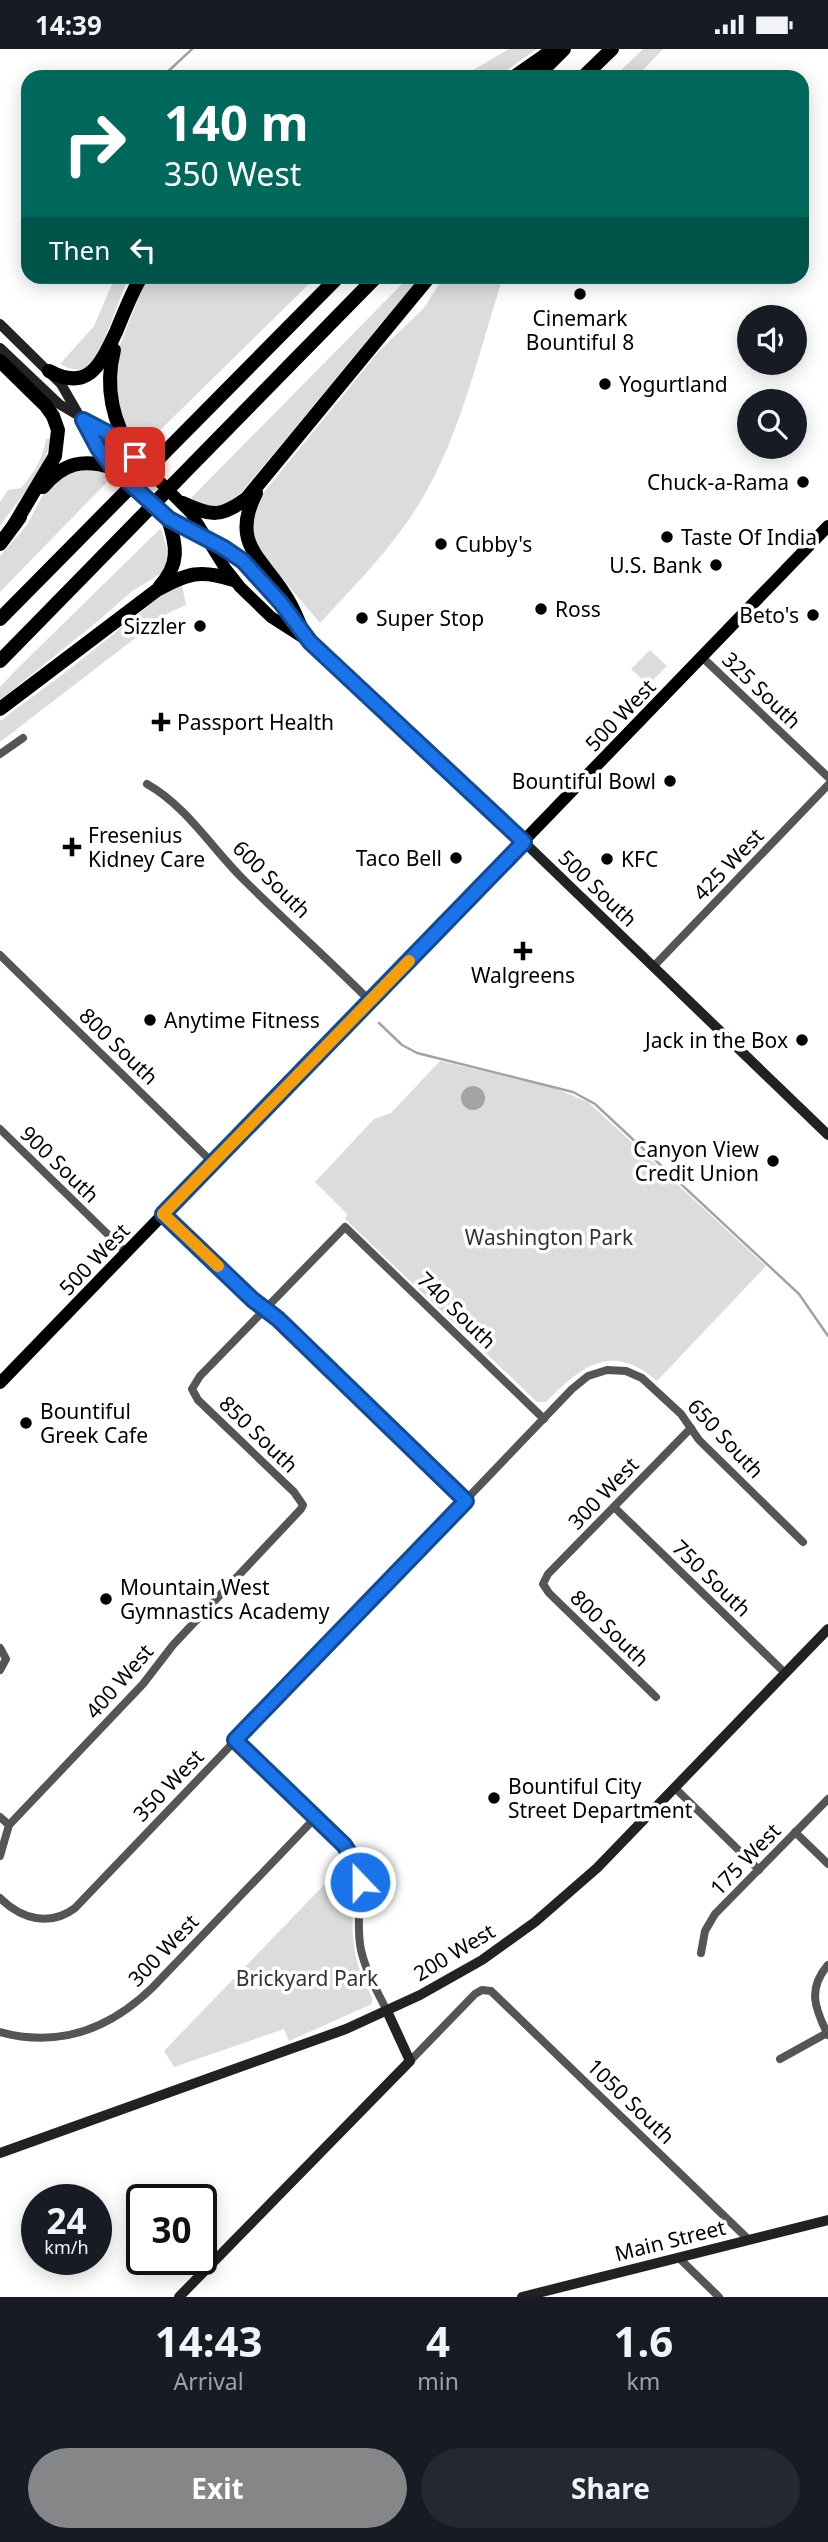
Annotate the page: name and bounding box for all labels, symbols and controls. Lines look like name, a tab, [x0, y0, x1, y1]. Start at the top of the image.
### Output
text: 14:39	[35, 7, 102, 43]
text: 140 m	[164, 89, 309, 155]
icon: right	[49, 98, 140, 189]
text: 350 West	[164, 152, 301, 195]
icon: left	[124, 231, 162, 269]
text: Then	[49, 232, 110, 268]
marker: Cinemark Bountiful 8	[572, 286, 588, 302]
place label: Cinemark Bountiful 8	[526, 304, 634, 356]
map controls	[737, 305, 807, 459]
button: sound	[737, 305, 807, 375]
place label: Yogurtland	[619, 370, 728, 398]
marker: Yogurtland	[597, 376, 613, 392]
button: search	[737, 389, 807, 459]
pin	[105, 427, 165, 487]
icon: arrive	[116, 438, 154, 476]
place label: Chuck-a-Rama	[647, 468, 789, 496]
marker: Chuck-a-Rama	[795, 474, 811, 490]
place label: Taste Of India	[681, 523, 817, 551]
marker: Taste Of India	[659, 529, 675, 545]
place label: Cubby's	[455, 530, 532, 558]
marker: Cubby's	[433, 536, 449, 552]
place label: U.S. Bank	[609, 551, 703, 579]
marker: U.S. Bank	[708, 557, 724, 573]
place label: Ross	[555, 595, 601, 623]
marker: Ross	[533, 601, 549, 617]
place label: Beto's	[739, 601, 799, 629]
place label: Super Stop	[376, 604, 484, 632]
marker: Beto's	[805, 607, 821, 623]
marker: Super Stop	[354, 610, 370, 626]
place label: Sizzler	[123, 612, 186, 640]
marker: Sizzler	[192, 618, 208, 634]
street label: 325 South	[717, 645, 807, 735]
street label: 500 West	[579, 673, 662, 757]
place label: Passport Health	[177, 708, 334, 736]
marker: Passport Health	[151, 712, 171, 732]
place label: Bountiful Bowl	[512, 767, 656, 795]
marker: Bountiful Bowl	[662, 773, 678, 789]
place label: Fresenius Kidney Care	[88, 821, 205, 873]
street label: 425 West	[687, 822, 770, 906]
street label: 600 South	[227, 834, 317, 924]
marker: Fresenius Kidney Care	[62, 837, 82, 857]
street label: 500 South	[553, 843, 643, 933]
place label: Taco Bell	[356, 844, 442, 872]
place label: KFC	[621, 845, 658, 873]
marker: Taco Bell	[448, 850, 464, 866]
marker: KFC	[599, 851, 615, 867]
marker: Walgreens	[515, 943, 531, 959]
place label: Walgreens	[471, 961, 575, 989]
street label: 800 South	[74, 1001, 164, 1091]
place label: Anytime Fitness	[164, 1006, 320, 1034]
marker: Anytime Fitness	[142, 1012, 158, 1028]
place label: Jack in the Box	[643, 1026, 788, 1054]
marker: Jack in the Box	[794, 1032, 810, 1048]
street label: 900 South	[15, 1119, 105, 1209]
place label: Canyon View Credit Union	[633, 1135, 759, 1187]
marker: Canyon View Credit Union	[765, 1153, 781, 1169]
street label: 500 West	[53, 1217, 136, 1301]
park label: Washington Park	[465, 1223, 634, 1251]
street label: 740 South	[412, 1265, 502, 1355]
street label: 850 South	[214, 1389, 304, 1479]
street label: 650 South	[682, 1392, 770, 1484]
place label: Bountiful Greek Cafe	[40, 1397, 148, 1449]
marker: Bountiful Greek Cafe	[18, 1415, 34, 1431]
street label: 300 West	[562, 1451, 645, 1535]
street label: 750 South	[667, 1533, 757, 1623]
place label: Mountain West Gymnastics Academy	[120, 1573, 330, 1625]
street label: 800 South	[565, 1583, 655, 1673]
marker: Mountain West Gymnastics Academy	[98, 1591, 114, 1607]
street label: 400 West	[79, 1638, 159, 1724]
street label: 350 West	[127, 1743, 210, 1827]
place label: Bountiful City Street Department	[508, 1772, 693, 1824]
marker: Bountiful City Street Department	[486, 1790, 502, 1806]
street label: 175 West	[704, 1817, 787, 1901]
position arrow	[323, 1845, 397, 1919]
street label: 300 West	[122, 1908, 205, 1992]
street label: 200 West	[408, 1917, 500, 1987]
park label: Brickyard Park	[236, 1964, 379, 1992]
street label: 1050 South	[581, 2052, 681, 2150]
speed limit sign: 30	[126, 2184, 217, 2275]
text: 24	[46, 2197, 87, 2244]
street label: Main Street	[612, 2213, 729, 2267]
text: km/h	[44, 2235, 89, 2259]
text: 14:43	[155, 2312, 263, 2369]
text: 4	[426, 2312, 450, 2369]
text: 1.6	[613, 2312, 673, 2369]
text: Arrival	[174, 2365, 244, 2397]
text: min	[417, 2365, 459, 2397]
text: km	[627, 2365, 660, 2397]
button: Exit	[28, 2448, 407, 2528]
button: Share	[421, 2448, 800, 2528]

